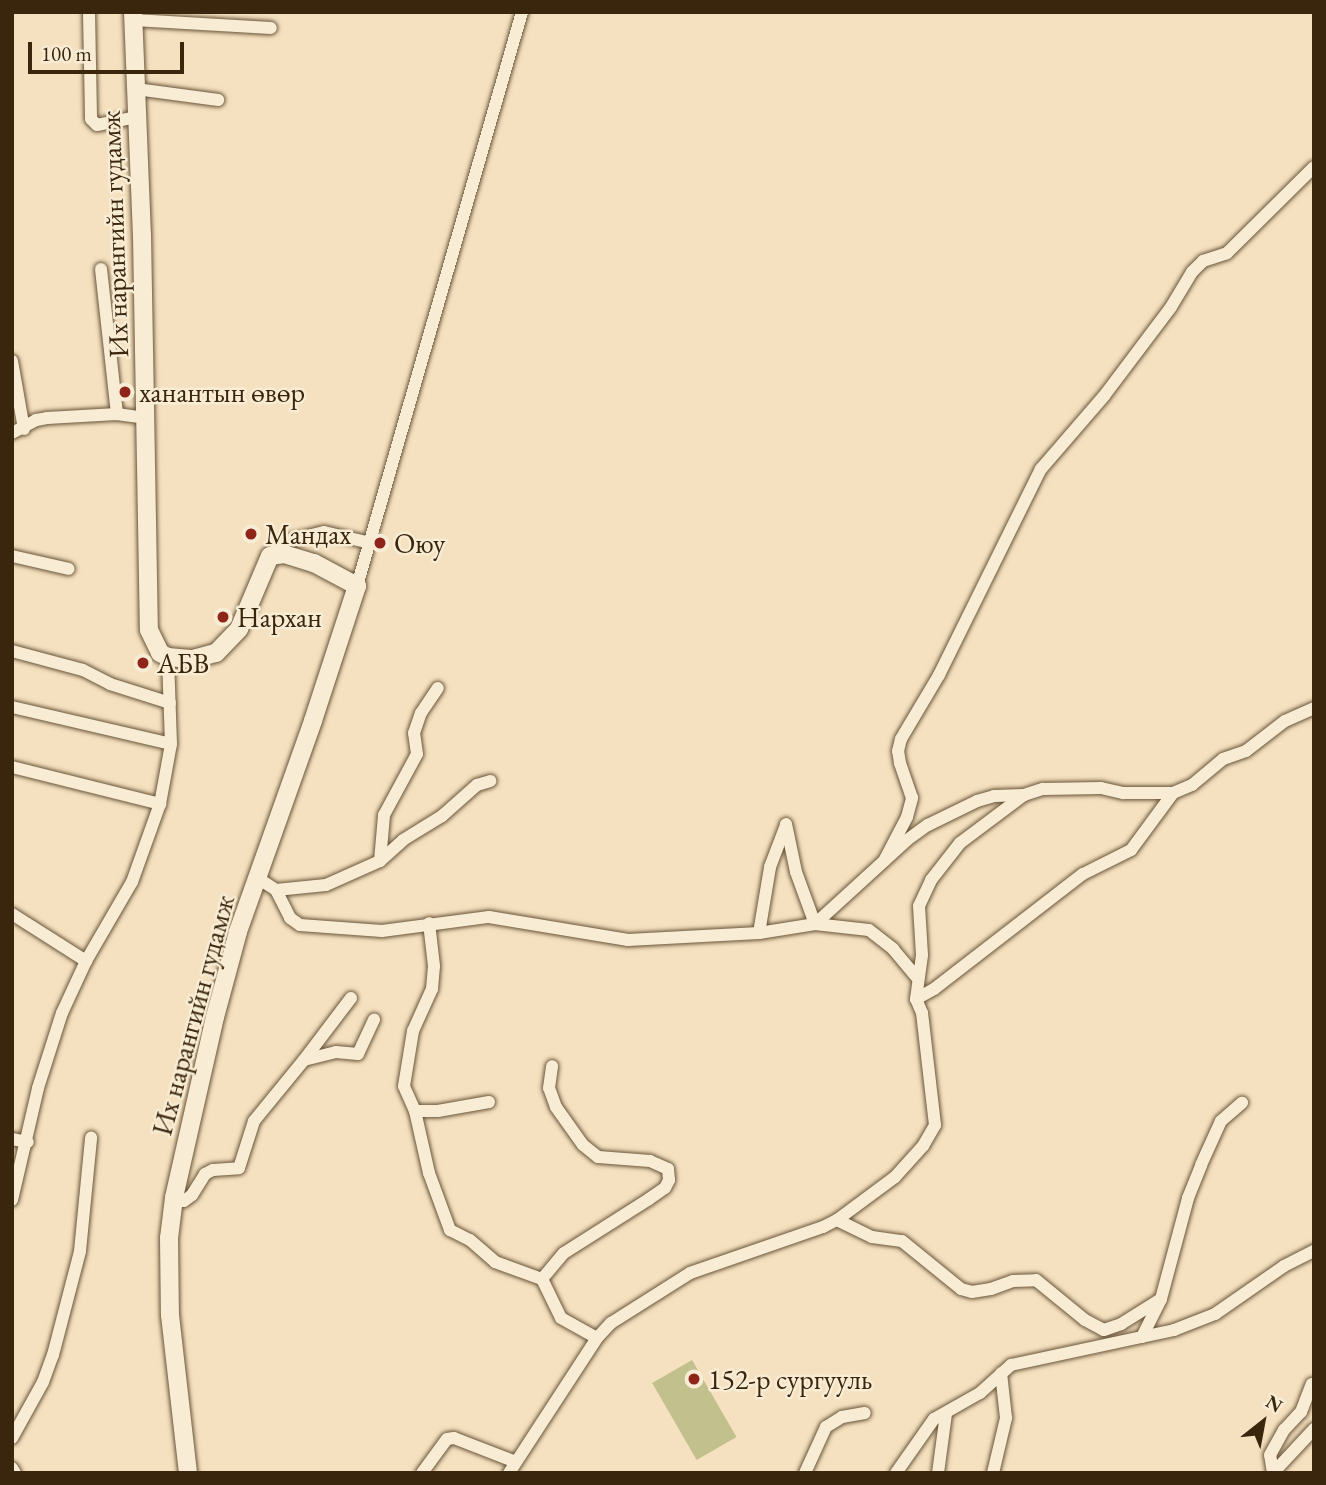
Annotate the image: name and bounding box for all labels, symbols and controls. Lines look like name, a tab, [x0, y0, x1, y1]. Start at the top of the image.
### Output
scale bar	[32, 28, 187, 72]
text: 100 m	[41, 40, 92, 67]
street label: Их нарангийн гудамж	[93, 110, 135, 358]
place label: ханантын өвөр	[139, 375, 305, 409]
marker: ханантын өвөр	[117, 384, 133, 400]
place label: Мандах	[265, 517, 351, 551]
marker: Мандах	[243, 526, 259, 542]
place label: Оюу	[394, 526, 445, 560]
marker: Оюу	[372, 535, 388, 551]
place label: Нархан	[237, 600, 322, 634]
marker: Нархан	[215, 609, 231, 625]
place label: АБВ	[157, 646, 209, 680]
marker: АБВ	[135, 655, 151, 671]
street label: Их нарангийн гудамж	[145, 891, 241, 1139]
place label: 152-р сургууль	[708, 1362, 872, 1396]
marker: 152-р сургууль	[686, 1371, 702, 1387]
north arrow	[1228, 1387, 1298, 1457]
text: N	[1261, 1389, 1287, 1418]

